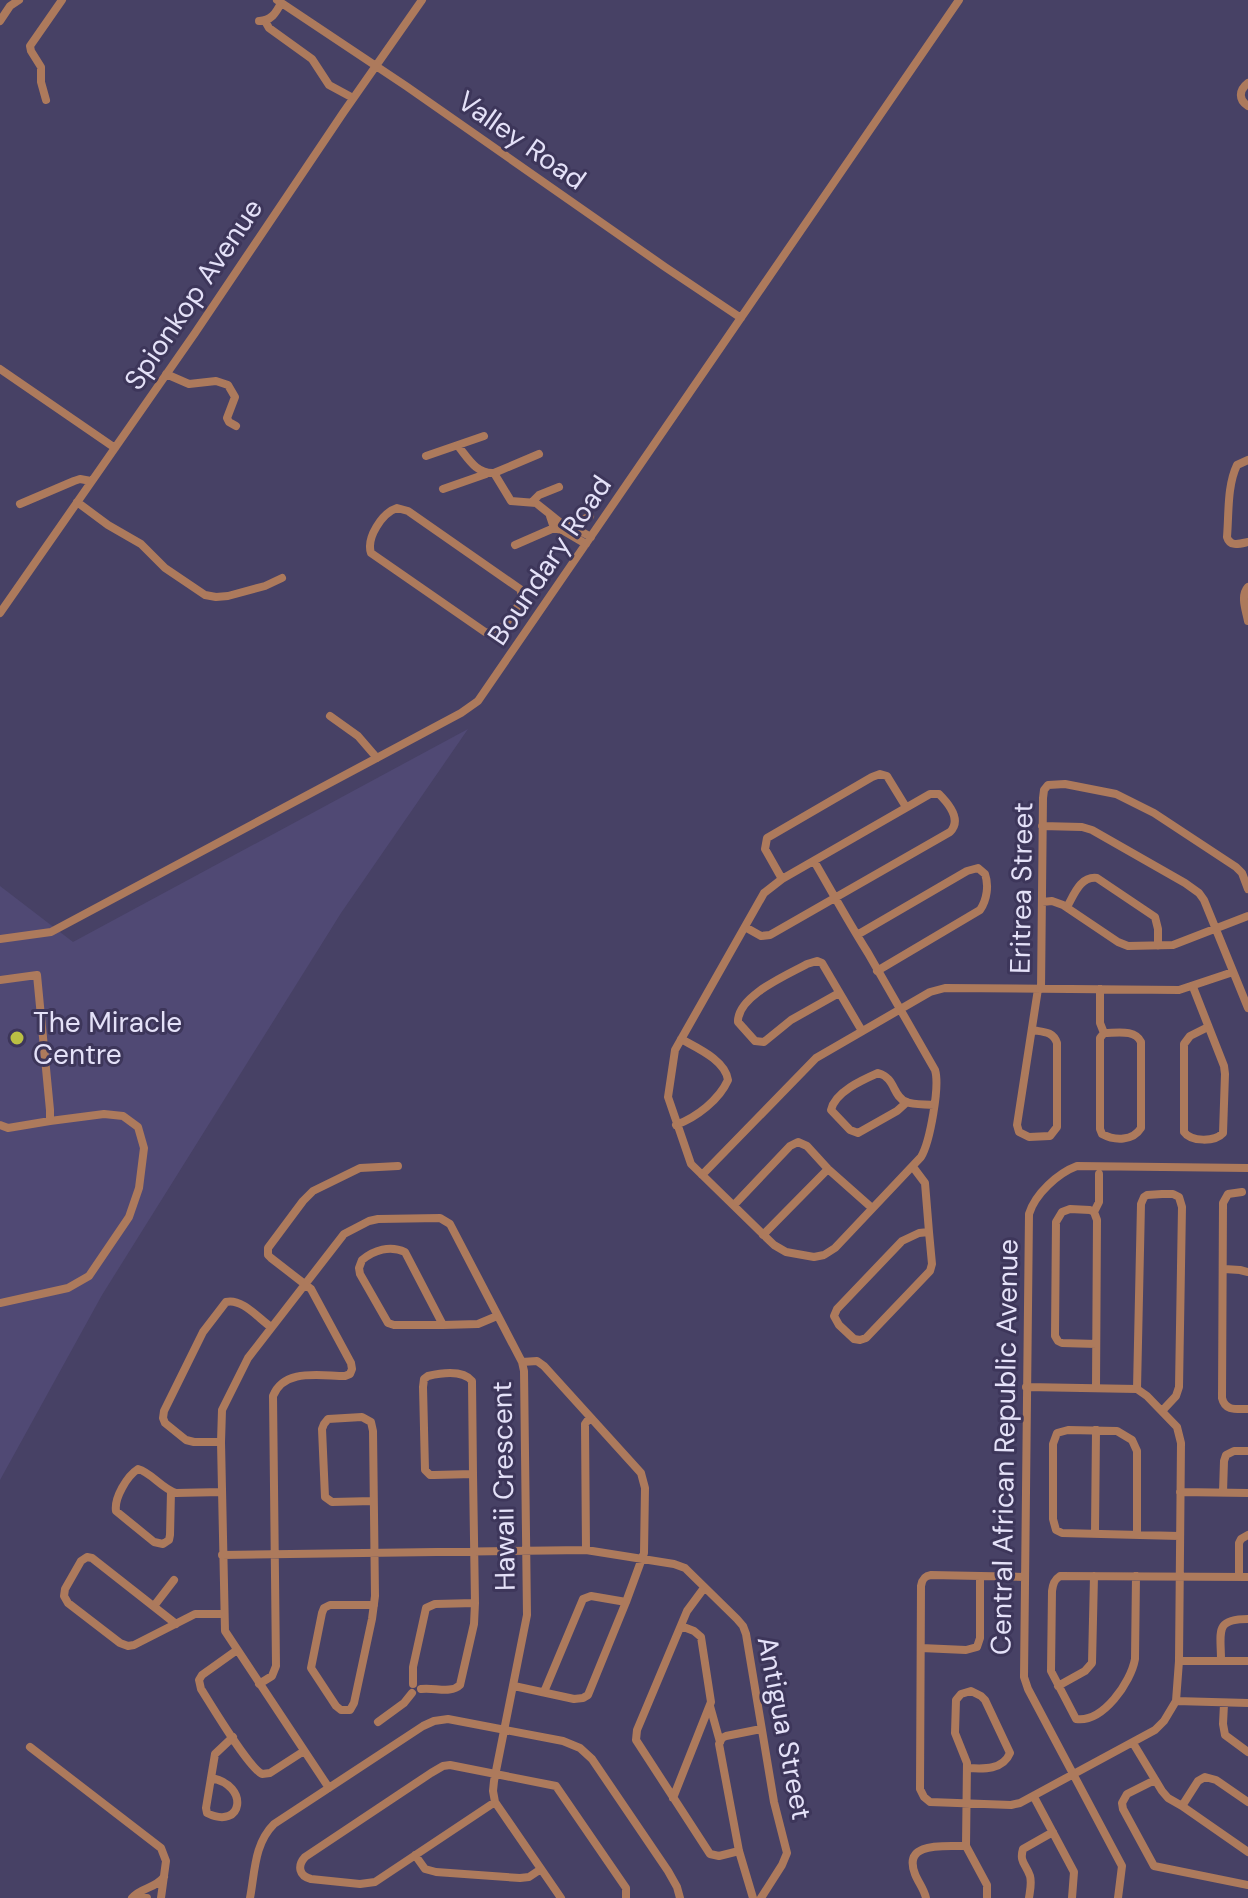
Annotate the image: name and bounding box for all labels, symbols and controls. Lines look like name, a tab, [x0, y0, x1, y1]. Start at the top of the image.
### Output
street label: Valley Road	[450, 83, 593, 198]
street label: Spionkop Avenue	[116, 191, 271, 397]
street label: Boundary Road	[479, 468, 620, 652]
street label: Eritrea Street	[1002, 802, 1041, 974]
place label: The Miracle Centre	[33, 1004, 182, 1073]
marker: The Miracle Centre	[8, 1029, 26, 1047]
street label: Central African Republic Avenue	[982, 1239, 1027, 1655]
street label: Hawaii Crescent	[483, 1381, 524, 1591]
street label: Antigua Street	[749, 1633, 820, 1823]

